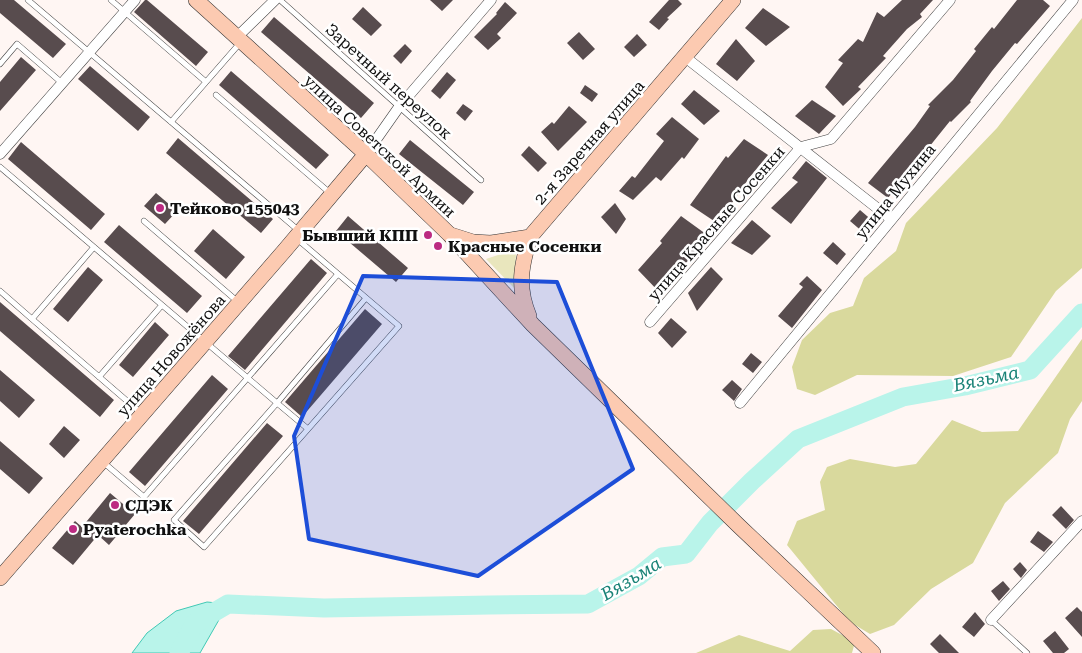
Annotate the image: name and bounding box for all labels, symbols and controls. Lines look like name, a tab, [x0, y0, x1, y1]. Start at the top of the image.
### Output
street label: Заречный переулок	[321, 20, 456, 143]
street label: улица Советской Армии	[300, 71, 460, 222]
street label: 2-я Заречная улица	[530, 76, 649, 208]
street label: улица Мухина	[851, 140, 940, 243]
street label: улица Красные Сосенки	[644, 142, 789, 305]
place label: Тейково 155043	[170, 199, 300, 218]
marker: Тейково 155043	[154, 202, 166, 214]
place label: Бывший КПП	[302, 226, 418, 245]
marker: Бывший КПП	[422, 229, 434, 241]
place label: Красные Сосенки	[448, 237, 602, 256]
marker: Красные Сосенки	[432, 240, 444, 252]
street label: улица Новожёнова	[113, 290, 230, 420]
water label: Вязьма	[950, 361, 1021, 396]
place label: СДЭК	[125, 496, 173, 515]
marker: СДЭК	[109, 499, 121, 511]
place label: Pyaterochka	[83, 520, 187, 539]
marker: Pyaterochka	[67, 523, 79, 535]
water label: Вязьма	[596, 552, 665, 605]

